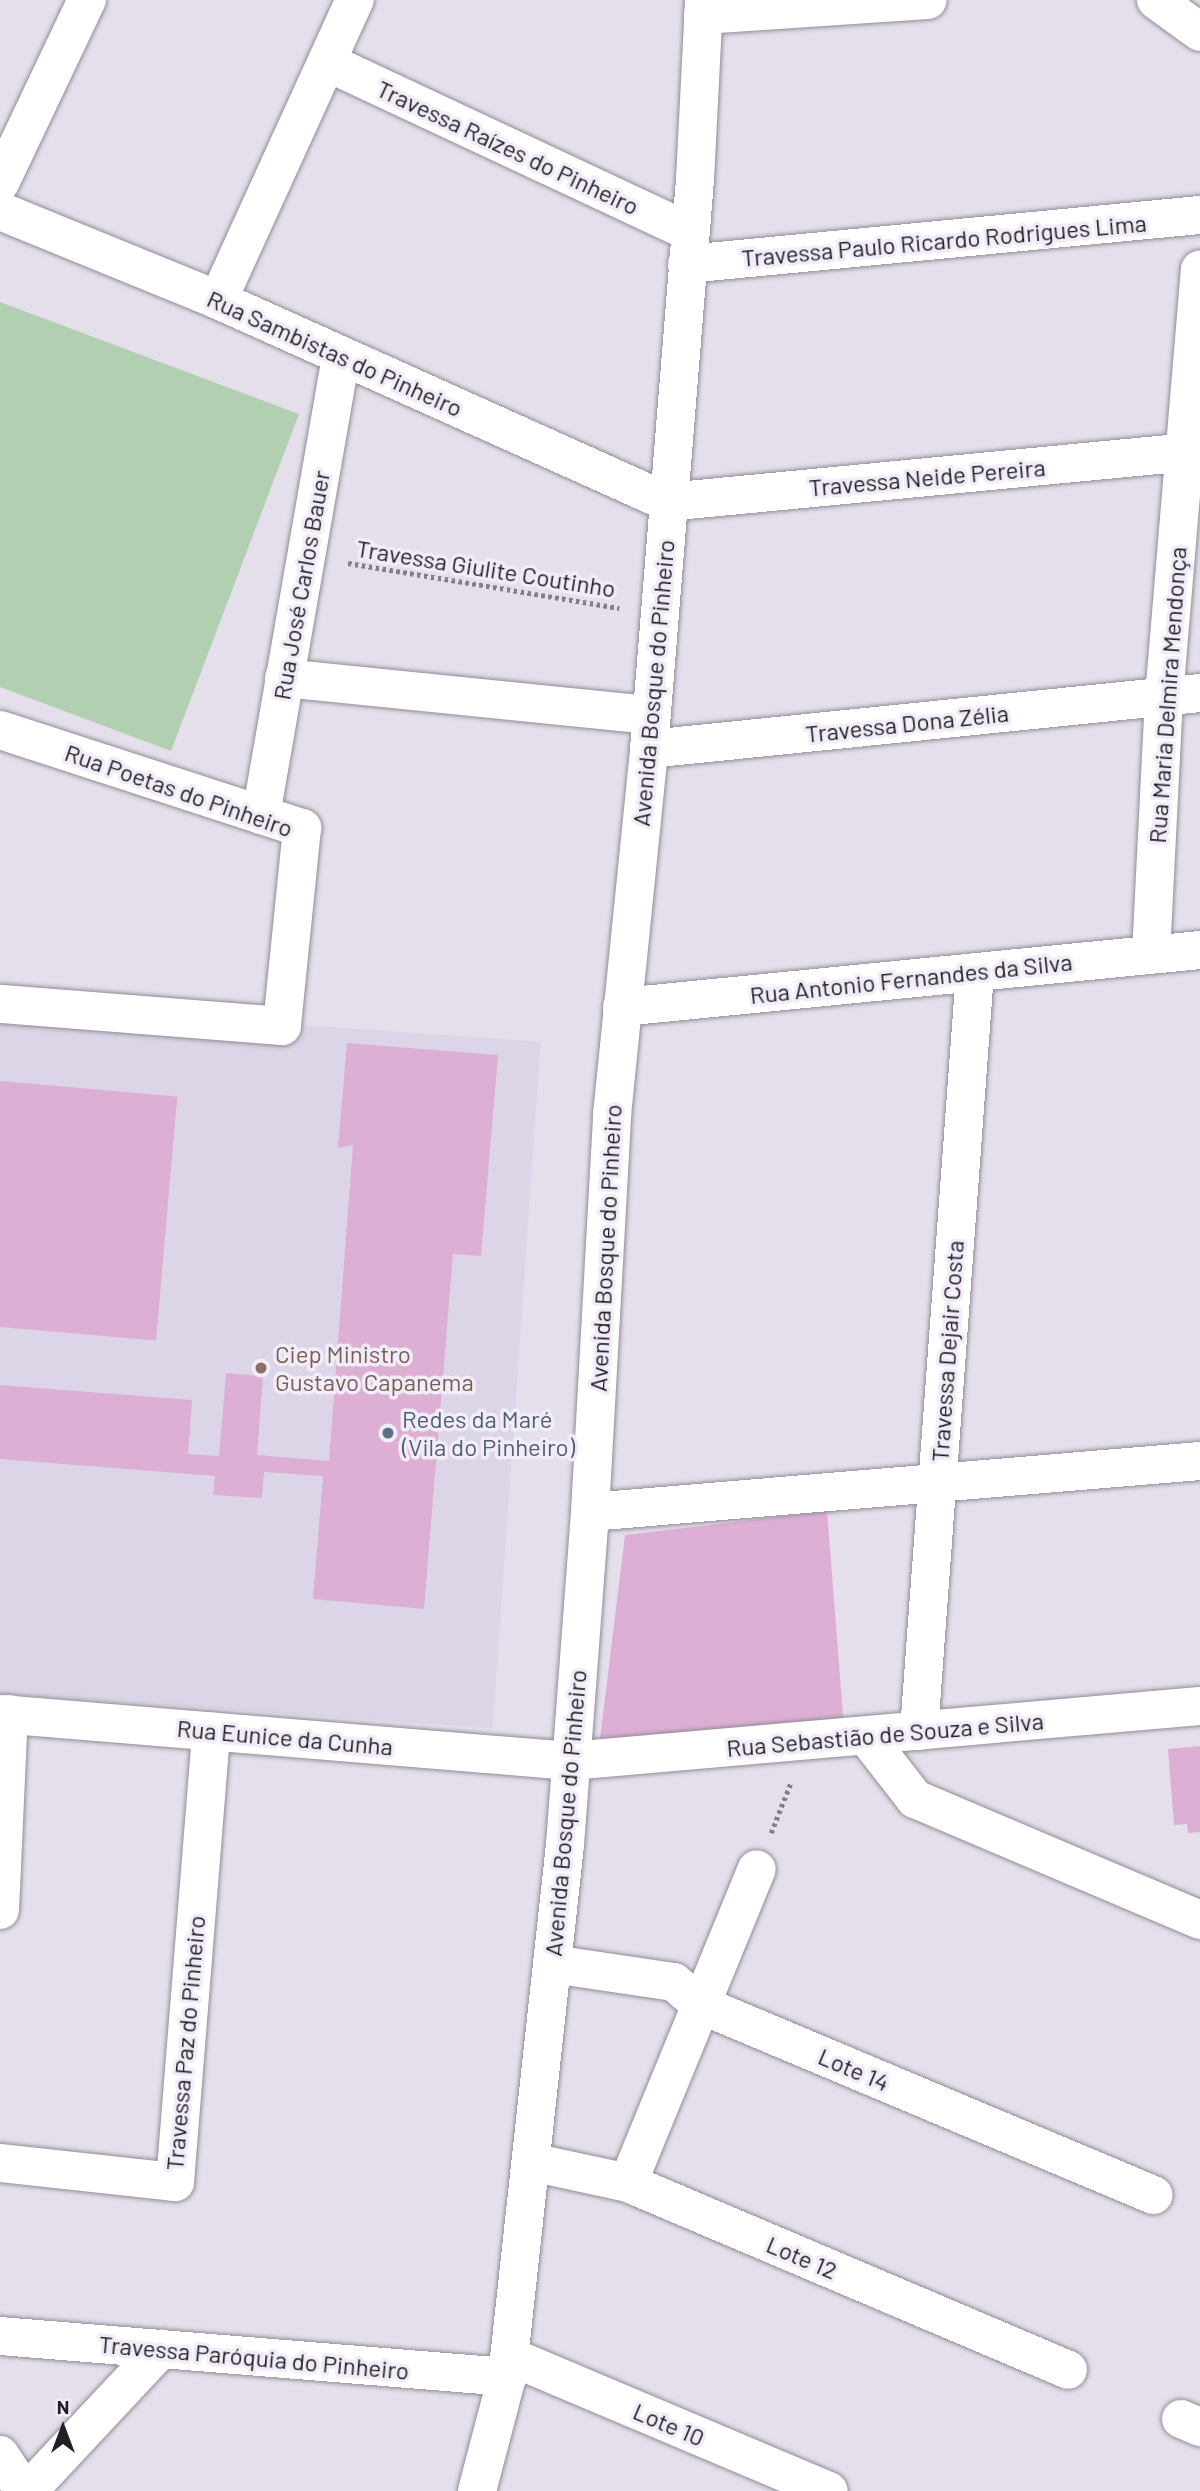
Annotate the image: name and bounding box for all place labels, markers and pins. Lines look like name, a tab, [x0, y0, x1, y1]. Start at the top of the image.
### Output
place label: Ciep Ministro Gustavo Capanema	[275, 1340, 474, 1396]
marker: Ciep Ministro Gustavo Capanema	[253, 1360, 269, 1376]
place label: Redes da Maré (Vila do Pinheiro)	[402, 1405, 575, 1461]
marker: Redes da Maré (Vila do Pinheiro)	[380, 1425, 396, 1441]

